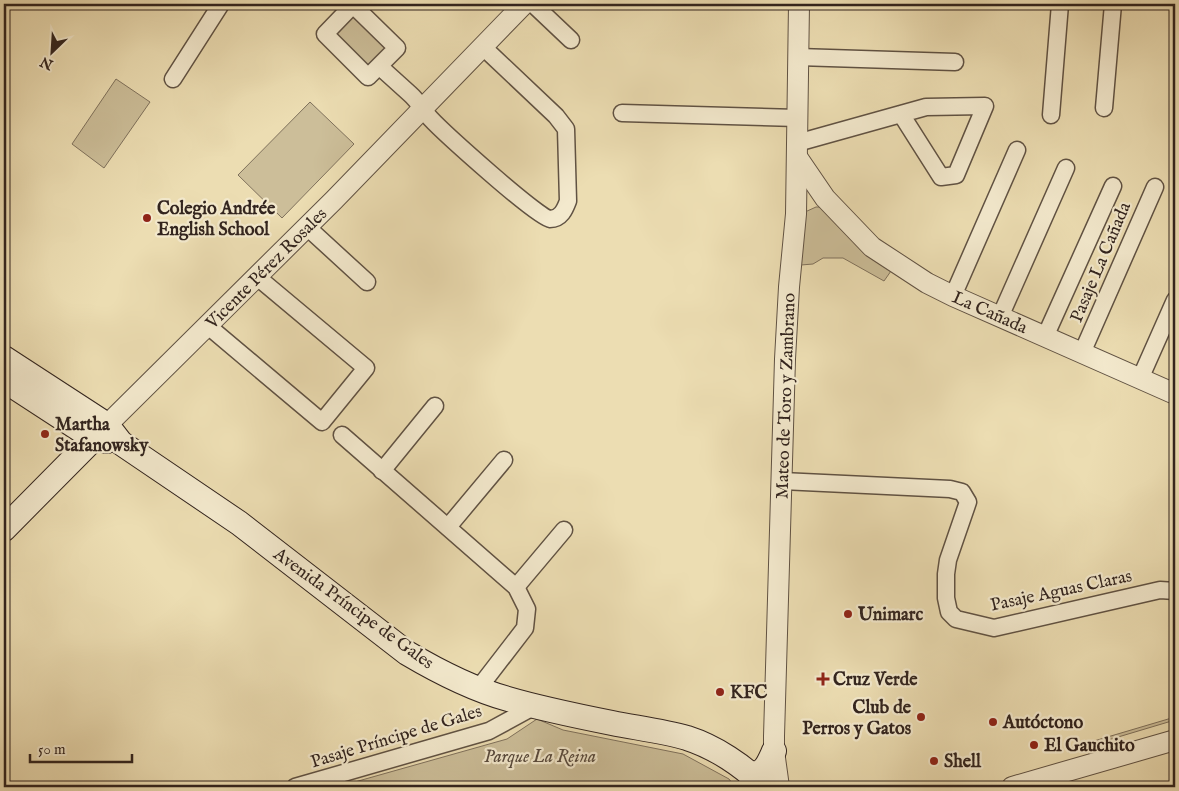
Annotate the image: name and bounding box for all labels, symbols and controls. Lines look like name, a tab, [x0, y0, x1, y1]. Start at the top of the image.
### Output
north arrow	[28, 28, 78, 78]
text: N	[38, 52, 57, 74]
place label: Colegio Andrée English School	[157, 198, 276, 242]
street label: Pasaje La Cañada	[1066, 199, 1137, 326]
street label: Vicente Pérez Rosales	[201, 203, 333, 335]
marker: Colegio Andrée English School	[141, 212, 153, 224]
street label: La Cañada	[948, 287, 1031, 340]
street label: Mateo de Toro y Zambrano	[771, 292, 802, 500]
place label: Martha Stafanowsky	[55, 414, 149, 458]
marker: Martha Stafanowsky	[39, 428, 51, 440]
street label: Avenida Príncipe de Gales	[268, 543, 438, 675]
street label: Pasaje Aguas Claras	[988, 565, 1134, 618]
place label: Unimarc	[857, 604, 923, 627]
marker: Unimarc	[842, 608, 854, 620]
place label: Cruz Verde	[833, 669, 918, 692]
marker: Cruz Verde	[817, 673, 829, 685]
place label: KFC	[730, 682, 767, 705]
marker: KFC	[714, 686, 726, 698]
place label: Club de Perros y Gatos	[802, 697, 912, 741]
street label: Pasaje Príncipe de Gales	[308, 700, 485, 774]
marker: Club de Perros y Gatos	[915, 711, 927, 723]
place label: Autóctono	[1002, 712, 1083, 735]
marker: Autóctono	[987, 716, 999, 728]
scale bar	[30, 731, 132, 763]
place label: El Gauchito	[1044, 735, 1135, 758]
marker: El Gauchito	[1028, 739, 1040, 751]
text: 50 m	[38, 740, 66, 759]
park label: Parque La Reina	[484, 746, 596, 769]
place label: Shell	[944, 751, 982, 774]
marker: Shell	[928, 755, 940, 767]

